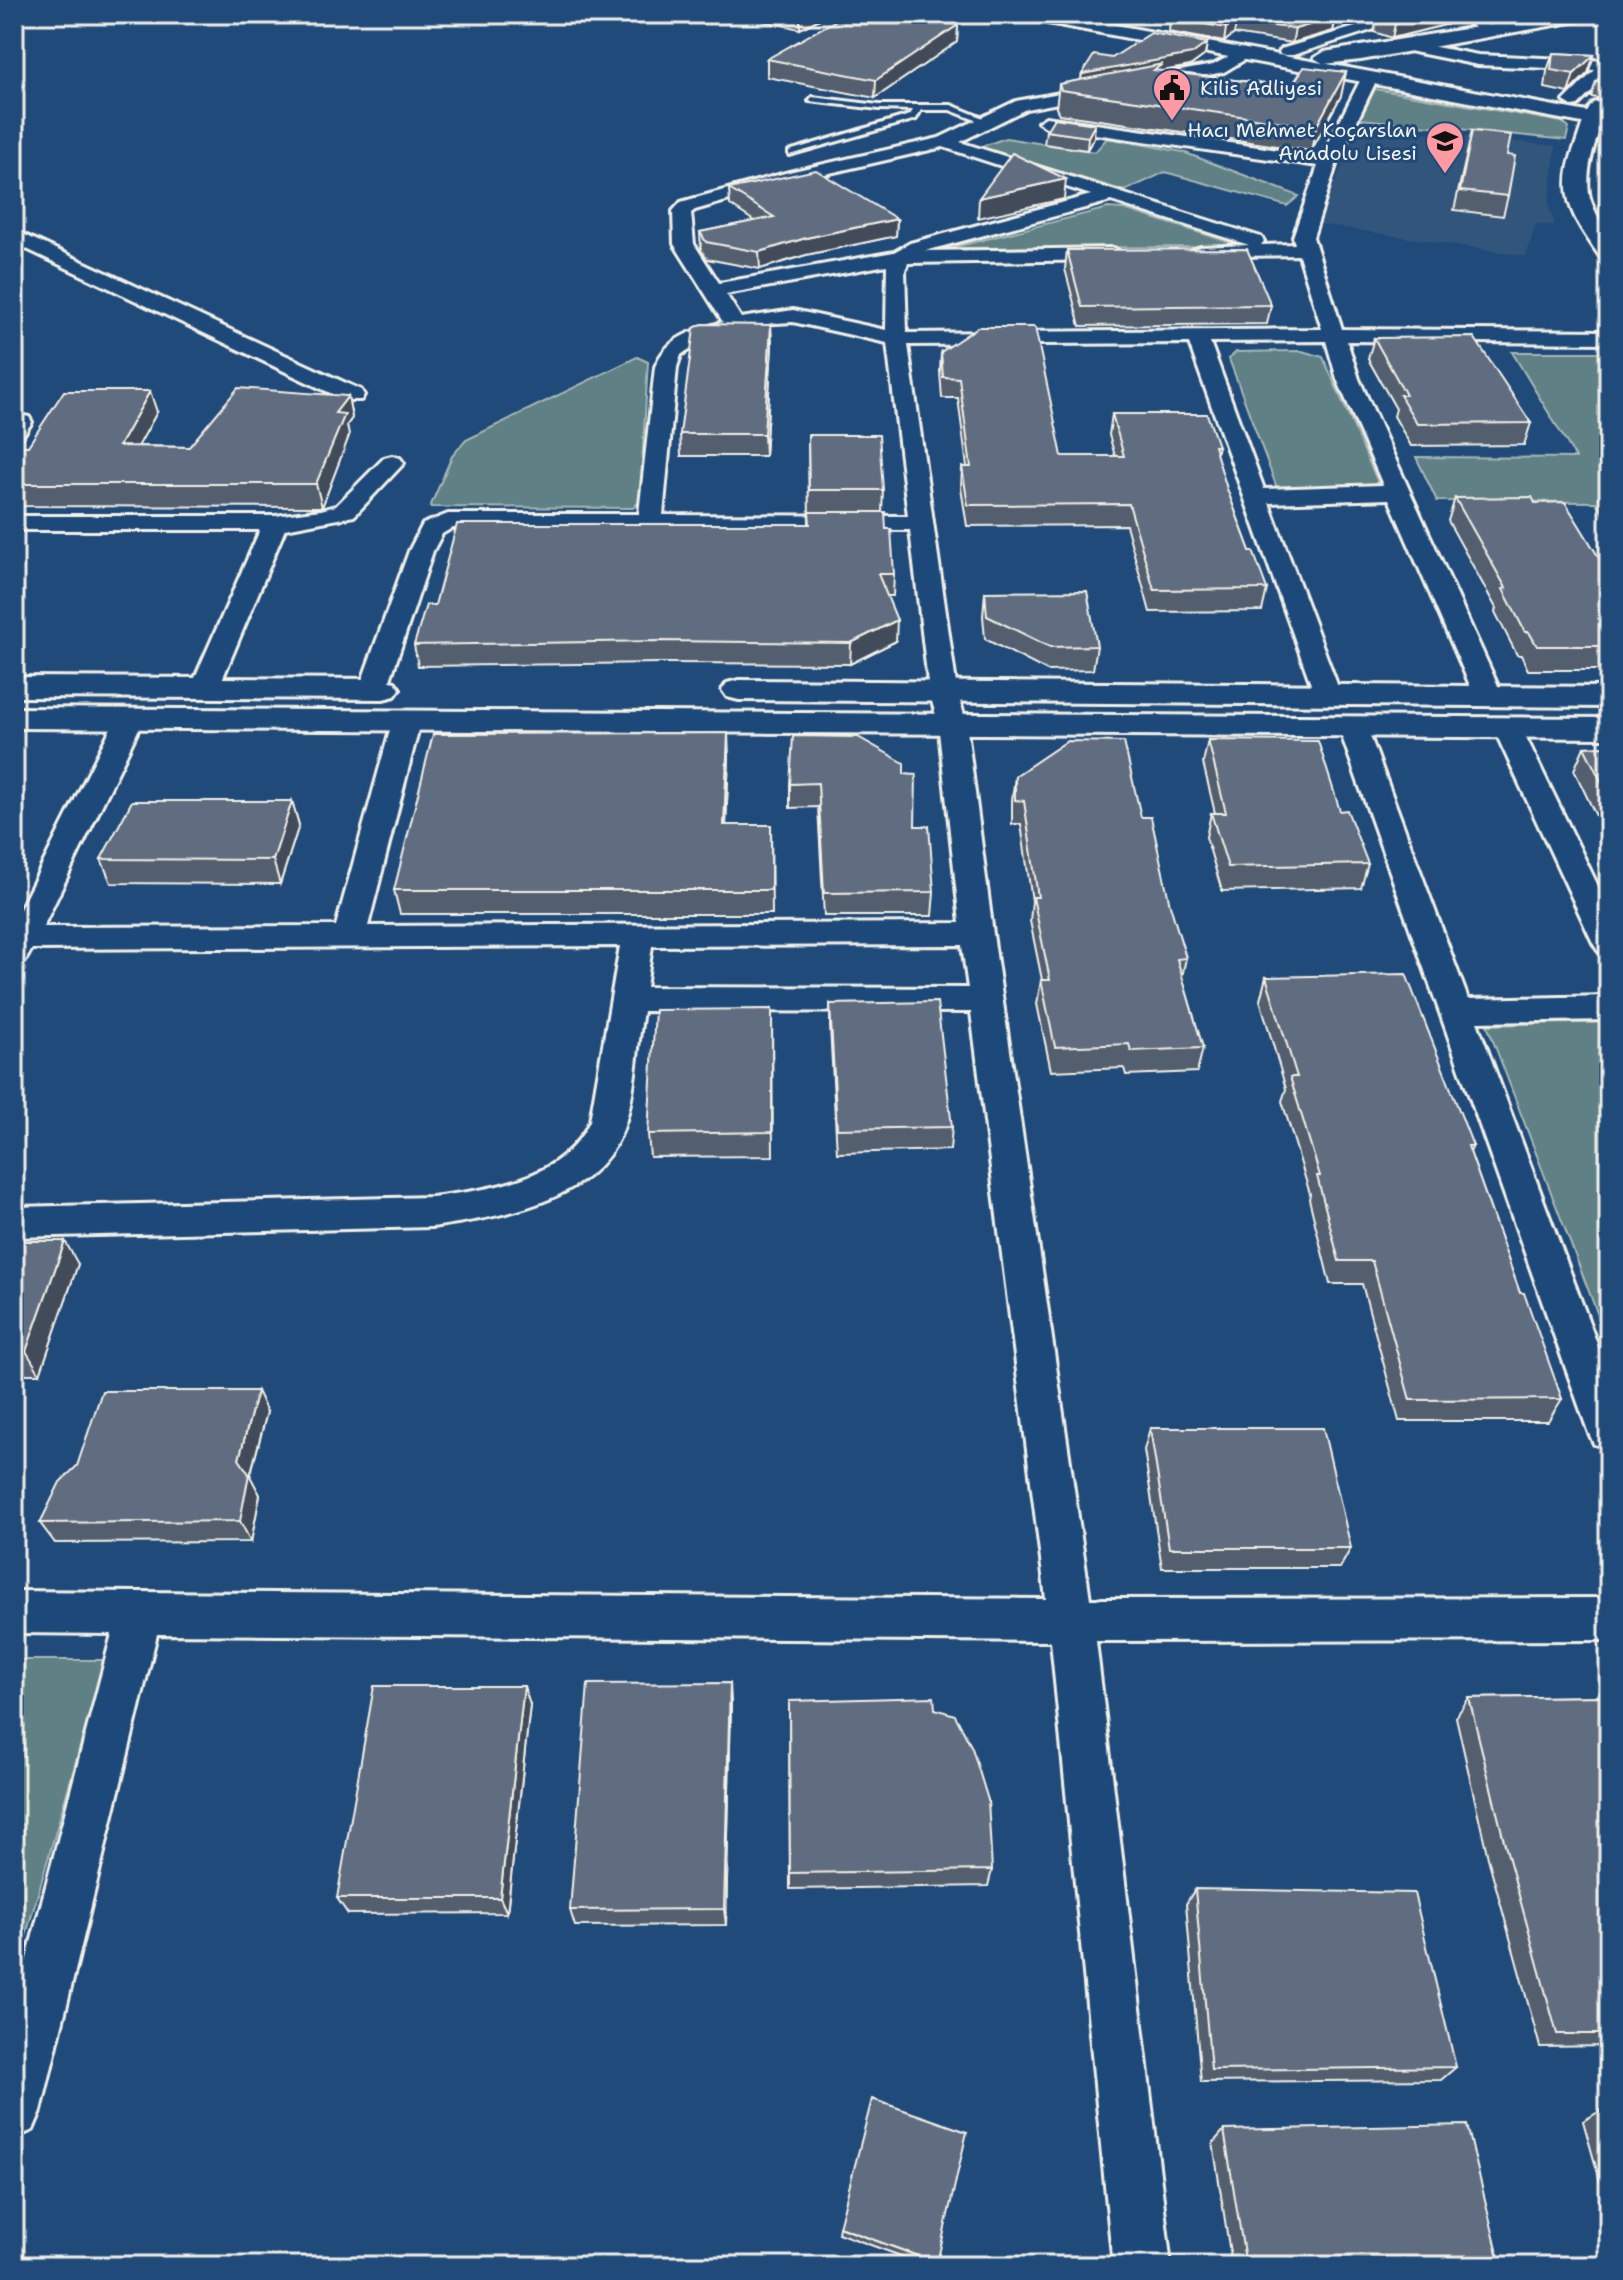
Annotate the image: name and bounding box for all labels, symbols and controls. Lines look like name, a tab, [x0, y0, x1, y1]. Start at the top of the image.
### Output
public building icon: Kilis Adliyesi	[1151, 67, 1193, 122]
place label: Kilis Adliyesi	[1200, 75, 1322, 101]
place label: Hacı Mehmet Koçarslan Anadolu Lisesi	[1187, 117, 1417, 166]
school or university icon: Hacı Mehmet Koçarslan Anadolu Lisesi	[1424, 120, 1466, 175]

